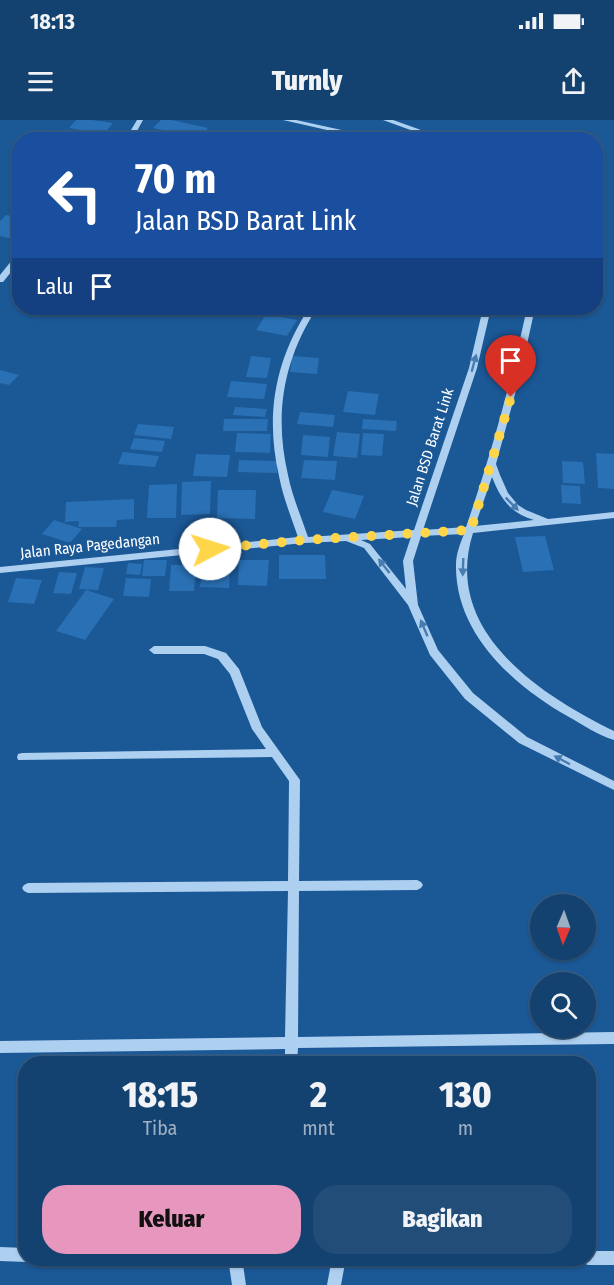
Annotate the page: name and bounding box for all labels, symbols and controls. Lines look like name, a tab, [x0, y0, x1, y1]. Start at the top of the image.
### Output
text: 18:13	[30, 8, 75, 35]
icon: menu	[24, 65, 57, 98]
text: Turnly	[272, 65, 342, 97]
icon: share	[557, 65, 590, 98]
text: 70 m	[135, 154, 216, 204]
icon: left	[36, 156, 114, 234]
text: Jalan BSD Barat Link	[135, 205, 356, 237]
icon: arrive	[85, 270, 118, 303]
text: Lalu	[36, 273, 73, 300]
pin	[485, 335, 536, 397]
icon: arrive	[494, 344, 527, 377]
one-way arrow	[469, 353, 479, 372]
street label: Jalan BSD Barat Link	[402, 386, 458, 508]
one-way arrow	[505, 497, 520, 511]
position arrow	[178, 517, 242, 581]
street label: Jalan Raya Pagedangan	[19, 530, 161, 562]
one-way arrow	[458, 557, 468, 576]
one-way arrow	[377, 558, 390, 574]
one-way arrow	[419, 619, 429, 637]
one-way arrow	[553, 755, 570, 765]
north arrow	[530, 894, 596, 960]
map controls	[530, 894, 596, 1038]
button: search	[530, 972, 596, 1038]
text: 18:15	[122, 1073, 198, 1117]
text: 2	[310, 1073, 327, 1117]
text: 130	[439, 1073, 492, 1117]
text: Tiba	[143, 1116, 177, 1140]
text: mnt	[302, 1116, 335, 1140]
text: m	[458, 1116, 473, 1140]
button: Keluar	[42, 1185, 301, 1254]
button: Bagikan	[313, 1185, 572, 1254]

